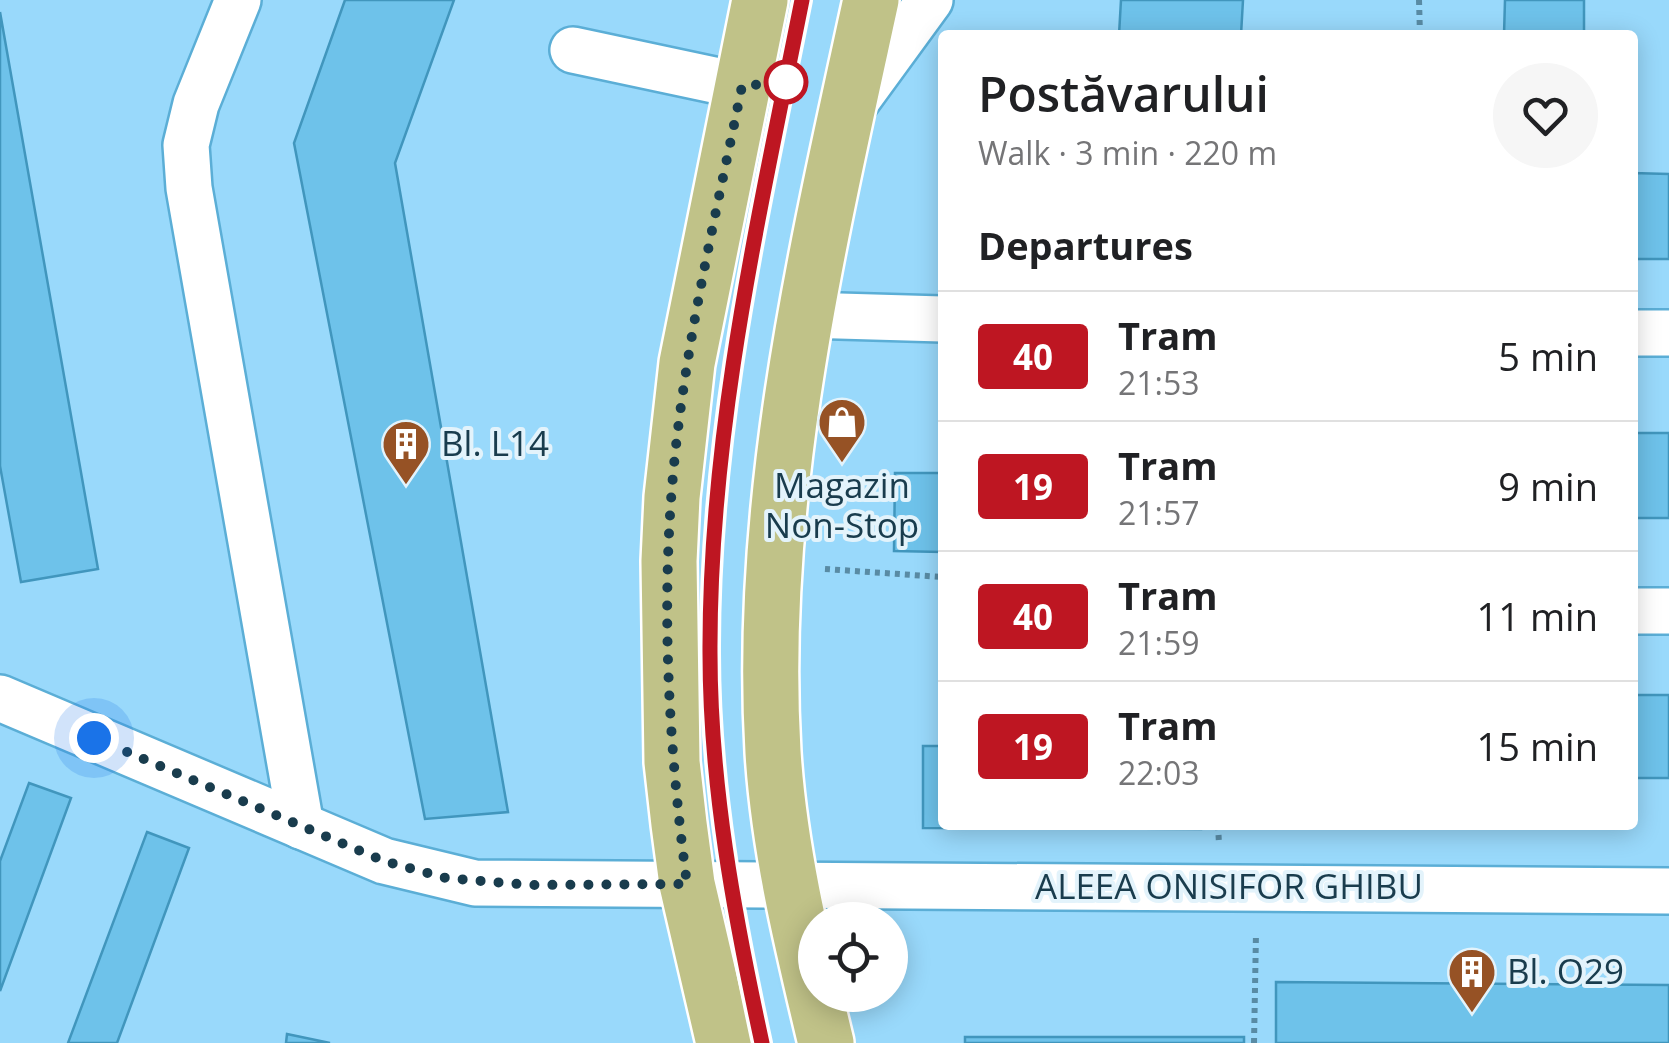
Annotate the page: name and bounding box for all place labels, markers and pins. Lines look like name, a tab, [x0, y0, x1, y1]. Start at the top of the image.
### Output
unlabelled marker	[765, 61, 807, 103]
shop icon: Magazin Non-Stop	[816, 396, 868, 464]
building icon: Bl. L14	[380, 418, 432, 486]
place label: Bl. L14	[441, 419, 549, 466]
place label: Magazin Non-Stop	[765, 461, 919, 548]
building icon: Bl. O29	[1446, 946, 1498, 1014]
place label: Bl. O29	[1507, 947, 1624, 994]

